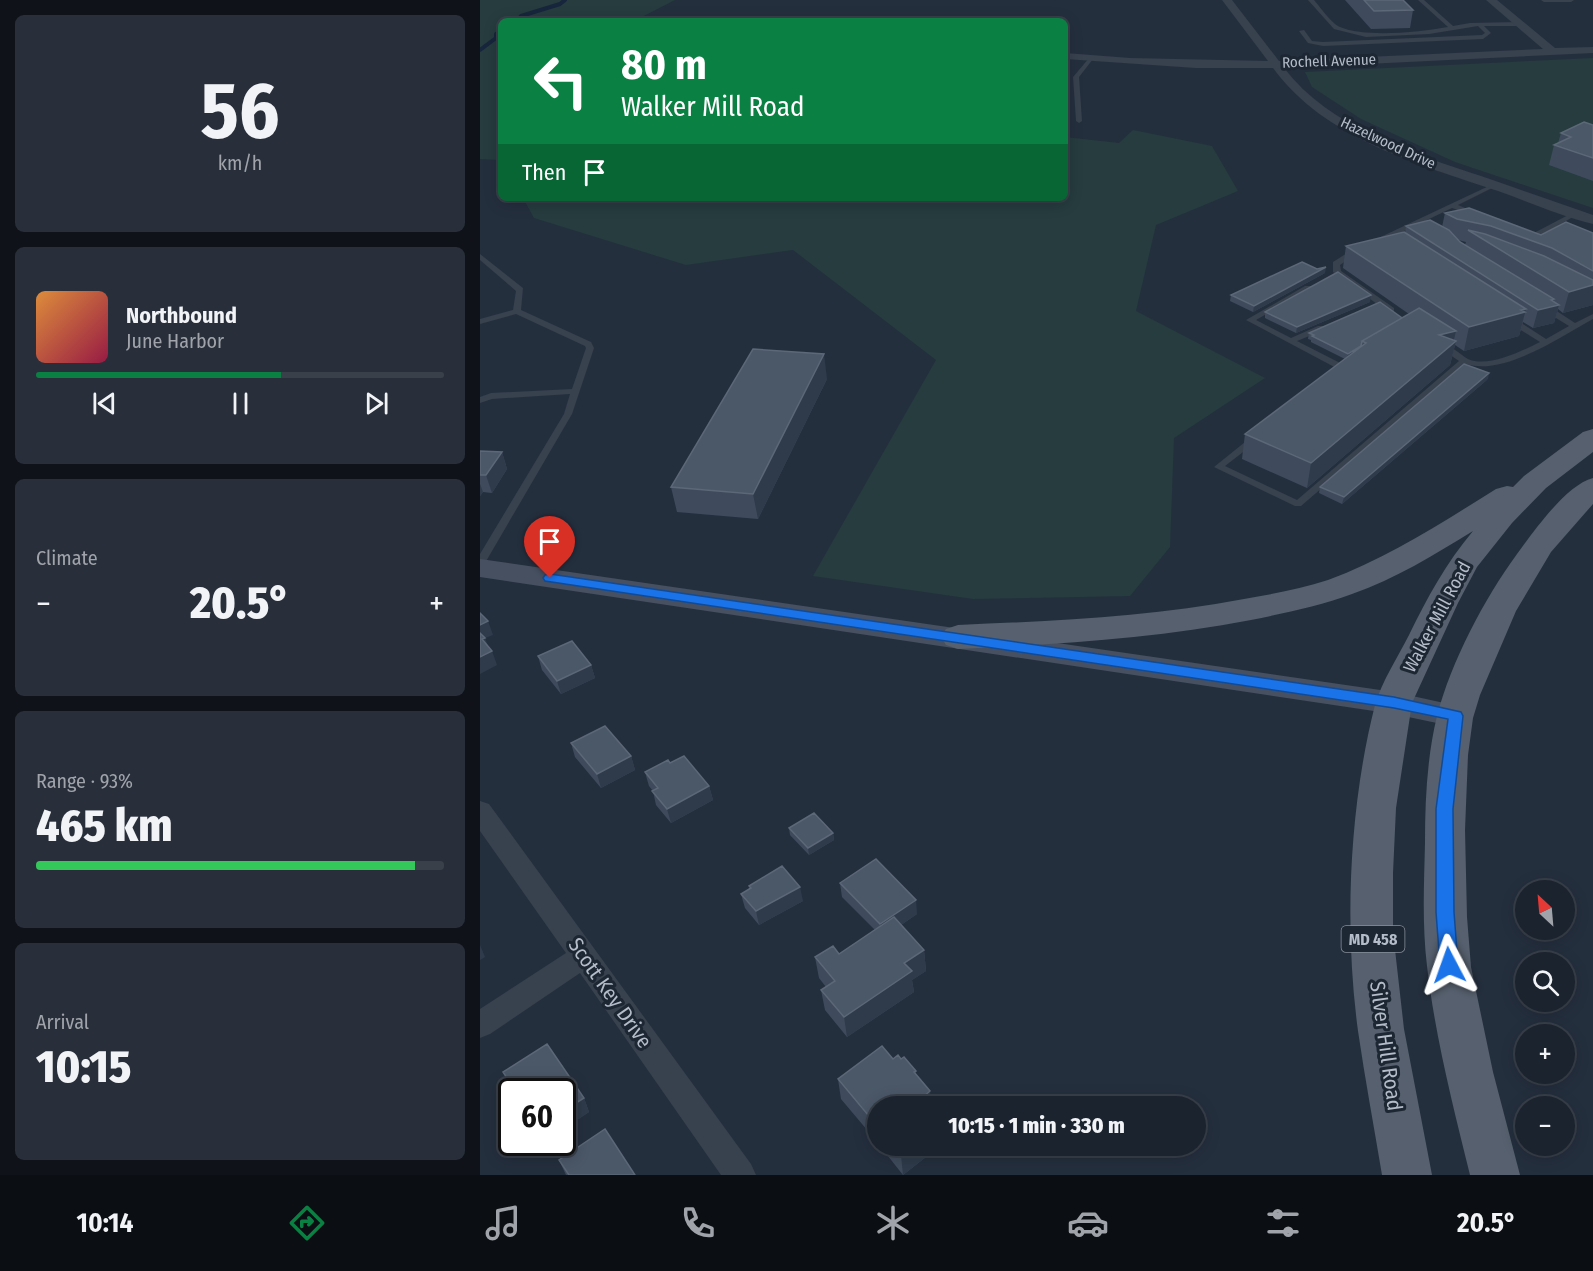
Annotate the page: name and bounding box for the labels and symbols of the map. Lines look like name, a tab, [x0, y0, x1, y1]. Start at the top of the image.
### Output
street label: Rochell Avenue	[1282, 50, 1376, 72]
street label: Hazelwood Drive	[1338, 113, 1438, 173]
pin	[524, 516, 575, 578]
street label: Walker Mill Road	[1399, 558, 1475, 676]
north arrow	[1515, 880, 1575, 940]
road number: MD 458	[1342, 926, 1404, 952]
street label: Scott Key Drive	[562, 933, 658, 1053]
position arrow	[1417, 933, 1481, 997]
street label: Silver Hill Road	[1364, 980, 1408, 1112]
speed limit sign: 60	[498, 1078, 576, 1156]

